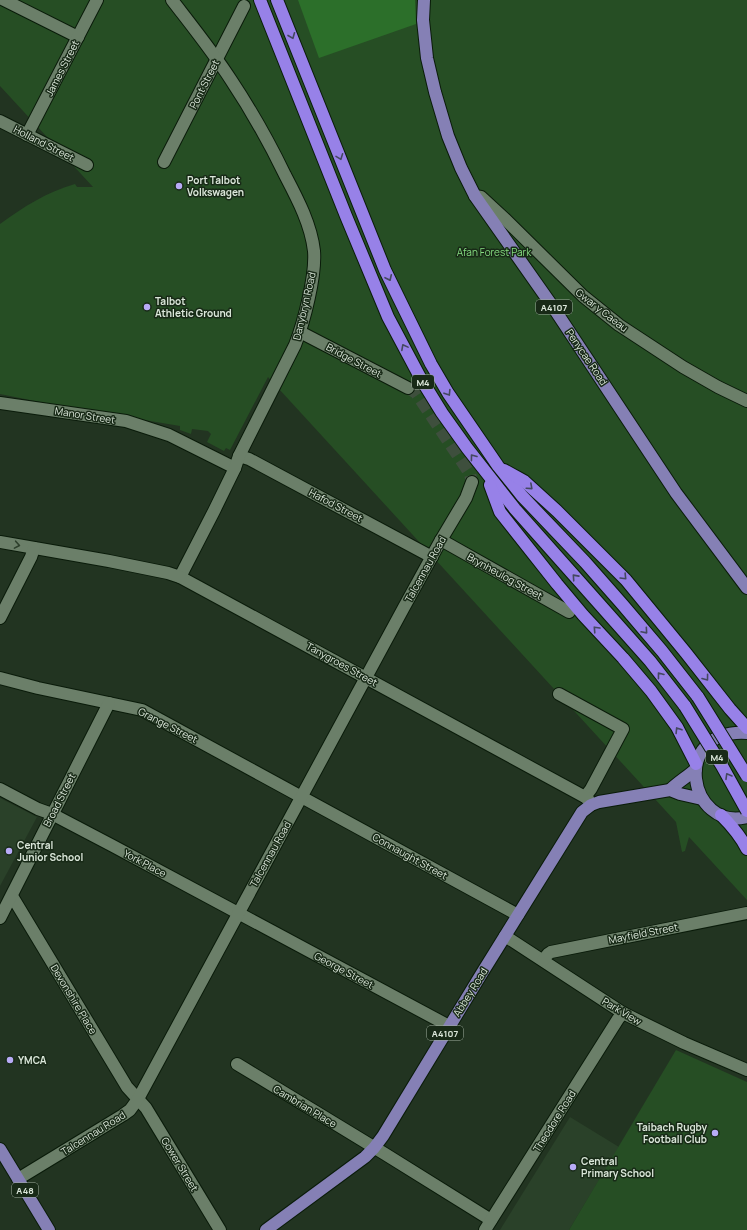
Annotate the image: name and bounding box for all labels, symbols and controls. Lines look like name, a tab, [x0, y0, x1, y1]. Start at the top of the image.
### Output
one-way arrow	[287, 32, 295, 40]
street label: James Street	[42, 38, 82, 98]
street label: Pont Street	[186, 57, 222, 111]
street label: Holland Street	[11, 122, 77, 164]
one-way arrow	[335, 154, 343, 161]
place label: Port Talbot Volkswagen	[187, 173, 244, 199]
marker: Port Talbot Volkswagen	[174, 181, 184, 191]
park label: Afan Forest Park	[457, 245, 532, 259]
street label: Danybryn Road	[289, 270, 319, 342]
one-way arrow	[384, 273, 392, 281]
street label: Gwar y Caeau	[573, 285, 631, 335]
place label: Talbot Athletic Ground	[155, 294, 232, 320]
road number: A4107	[536, 300, 572, 314]
marker: Talbot Athletic Ground	[142, 302, 152, 312]
street label: Penycae Road	[563, 326, 611, 388]
street label: Bridge Street	[324, 339, 384, 381]
one-way arrow	[401, 344, 408, 351]
road number: M4	[412, 375, 434, 389]
one-way arrow	[443, 389, 451, 396]
street label: Manor Street	[54, 403, 116, 427]
one-way arrow	[471, 454, 478, 461]
one-way arrow	[526, 482, 533, 489]
street label: Hafod Street	[307, 485, 365, 525]
street label: Talcennau Road	[401, 533, 449, 604]
one-way arrow	[14, 540, 20, 549]
street label: Brynheulog Street	[465, 549, 545, 603]
one-way arrow	[619, 572, 627, 580]
one-way arrow	[572, 575, 579, 582]
one-way arrow	[593, 626, 601, 634]
one-way arrow	[640, 626, 647, 634]
street label: Tanygroes Street	[304, 639, 380, 689]
one-way arrow	[658, 672, 665, 679]
one-way arrow	[701, 674, 708, 681]
street label: Grange Street	[136, 704, 200, 746]
one-way arrow	[675, 727, 683, 734]
road number: M4	[706, 750, 728, 764]
street label: Broad Street	[40, 771, 78, 829]
one-way arrow	[726, 773, 733, 780]
street label: Talcennau Road	[246, 818, 294, 889]
street label: Connaught Street	[370, 830, 450, 882]
place label: Central Junior School	[17, 838, 83, 864]
marker: Central Junior School	[4, 846, 14, 856]
street label: York Place	[121, 846, 169, 880]
street label: Mayfield Street	[607, 919, 679, 947]
street label: George Street	[312, 948, 376, 992]
street label: Devonshire Place	[48, 961, 100, 1037]
street label: Abbey Road	[450, 965, 491, 1019]
street label: Park View	[600, 994, 644, 1028]
road number: A4107	[427, 1026, 463, 1040]
place label: YMCA	[18, 1053, 47, 1067]
marker: YMCA	[5, 1055, 15, 1065]
street label: Cambrian Place	[271, 1082, 339, 1131]
street label: Theodore Road	[529, 1087, 579, 1155]
street label: Talcennau Road	[58, 1108, 128, 1158]
place label: Taibach Rugby Football Club	[637, 1120, 707, 1146]
marker: Taibach Rugby Football Club	[710, 1128, 720, 1138]
street label: Gower Street	[158, 1134, 202, 1194]
place label: Central Primary School	[581, 1154, 654, 1180]
marker: Central Primary School	[568, 1162, 578, 1172]
road number: A48	[12, 1183, 38, 1197]

